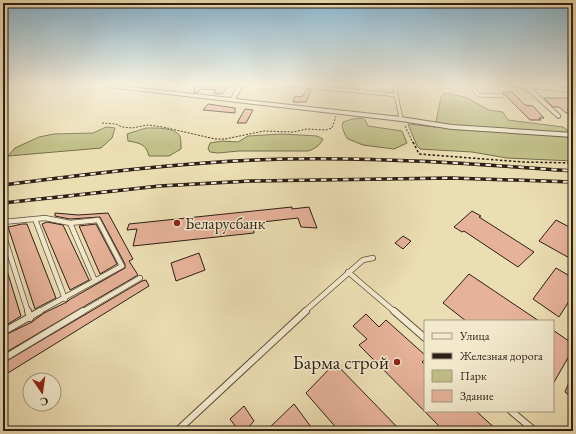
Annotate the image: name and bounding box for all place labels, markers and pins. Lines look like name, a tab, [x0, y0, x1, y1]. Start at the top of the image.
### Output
place label: Беларусбанк	[185, 213, 266, 234]
marker: Беларусбанк	[172, 218, 182, 228]
place label: Барма строй	[293, 350, 389, 375]
marker: Барма строй	[392, 357, 402, 367]

